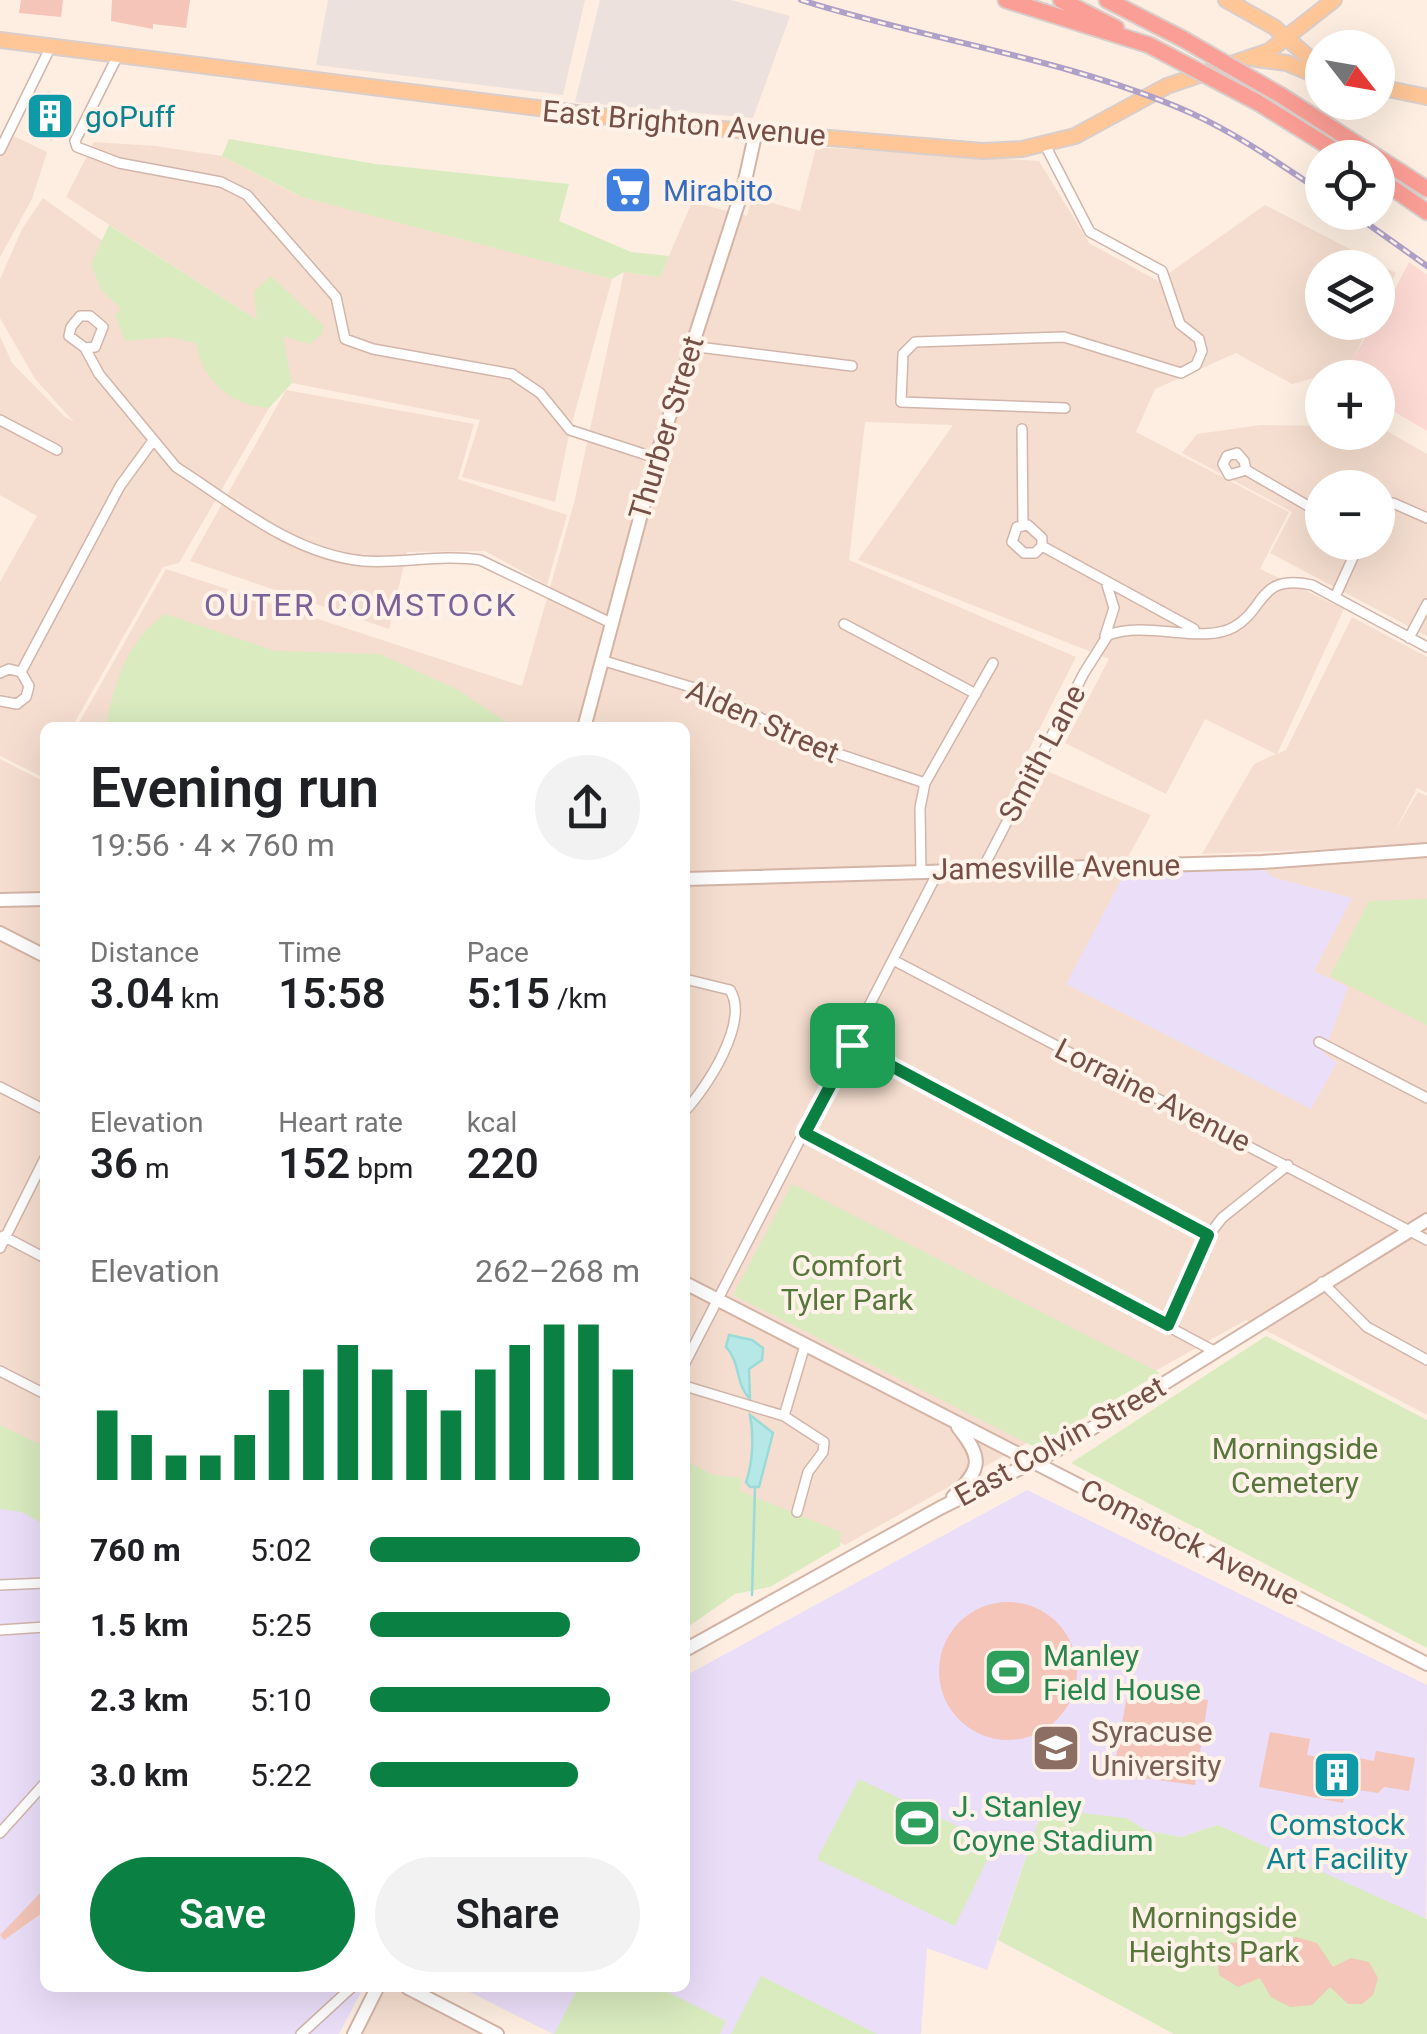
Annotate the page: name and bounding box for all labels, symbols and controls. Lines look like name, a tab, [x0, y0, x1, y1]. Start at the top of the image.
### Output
north arrow	[1305, 30, 1395, 120]
map controls	[1305, 30, 1395, 560]
building icon: goPuff	[24, 90, 76, 142]
street label: East Brighton Avenue	[541, 93, 827, 153]
place label: goPuff	[85, 99, 176, 134]
button: locate	[1305, 140, 1395, 230]
supermarket icon: Mirabito	[602, 164, 654, 216]
place label: Mirabito	[663, 173, 773, 208]
button: layers	[1305, 250, 1395, 340]
street label: Thurber Street	[621, 332, 711, 524]
button: +	[1305, 360, 1395, 450]
button: −	[1305, 470, 1395, 560]
district label: OUTER COMSTOCK	[204, 586, 518, 624]
street label: Alden Street	[681, 672, 845, 770]
street label: Smith Lane	[991, 678, 1093, 828]
button: share	[535, 755, 640, 860]
text: Evening run	[90, 756, 379, 820]
text: 19:56 · 4 × 760 m	[90, 826, 335, 864]
street label: Jamesville Avenue	[931, 847, 1181, 887]
text: Distance	[90, 936, 199, 969]
text: Time	[278, 936, 341, 969]
text: Pace	[467, 936, 529, 969]
text: 3.04	[90, 969, 174, 1018]
text: 15:58	[278, 969, 386, 1018]
text: 5:15	[467, 969, 550, 1018]
text: km	[174, 982, 220, 1015]
text: /km	[550, 982, 607, 1015]
pin	[810, 1003, 895, 1088]
icon: arrive	[825, 1018, 880, 1073]
street label: Lorraine Avenue	[1049, 1031, 1257, 1159]
text: Elevation	[90, 1106, 203, 1139]
text: Heart rate	[278, 1106, 403, 1139]
text: kcal	[467, 1106, 517, 1139]
text: 36	[90, 1139, 138, 1188]
text: 152	[278, 1139, 350, 1188]
text: 220	[467, 1139, 539, 1188]
text: m	[138, 1152, 170, 1185]
text: bpm	[350, 1152, 413, 1185]
park label: Comfort Tyler Park	[781, 1248, 914, 1317]
text: Elevation	[90, 1252, 220, 1290]
text: 262–268 m	[475, 1252, 640, 1290]
street label: East Colvin Street	[949, 1369, 1171, 1513]
park label: Morningside Cemetery	[1212, 1431, 1378, 1500]
street label: Comstock Avenue	[1074, 1472, 1306, 1612]
text: 760 m	[90, 1531, 181, 1569]
text: 5:02	[250, 1531, 312, 1569]
text: 1.5 km	[90, 1606, 189, 1644]
text: 5:25	[250, 1606, 312, 1644]
place label: Manley Field House	[1043, 1638, 1201, 1707]
sports icon: Manley Field House	[982, 1646, 1034, 1698]
text: 2.3 km	[90, 1681, 189, 1719]
text: 5:10	[250, 1681, 312, 1719]
place label: Syracuse University	[1091, 1714, 1222, 1783]
school or university icon: Syracuse University	[1030, 1722, 1082, 1774]
building icon: Comstock Art Facility	[1311, 1749, 1363, 1801]
text: 3.0 km	[90, 1756, 189, 1794]
text: 5:22	[250, 1756, 312, 1794]
place label: J. Stanley Coyne Stadium	[952, 1789, 1154, 1858]
sports icon: J. Stanley Coyne Stadium	[891, 1797, 943, 1849]
place label: Comstock Art Facility	[1266, 1807, 1408, 1876]
button: Save	[90, 1857, 355, 1972]
button: Share	[375, 1857, 640, 1972]
park label: Morningside Heights Park	[1128, 1900, 1300, 1969]

